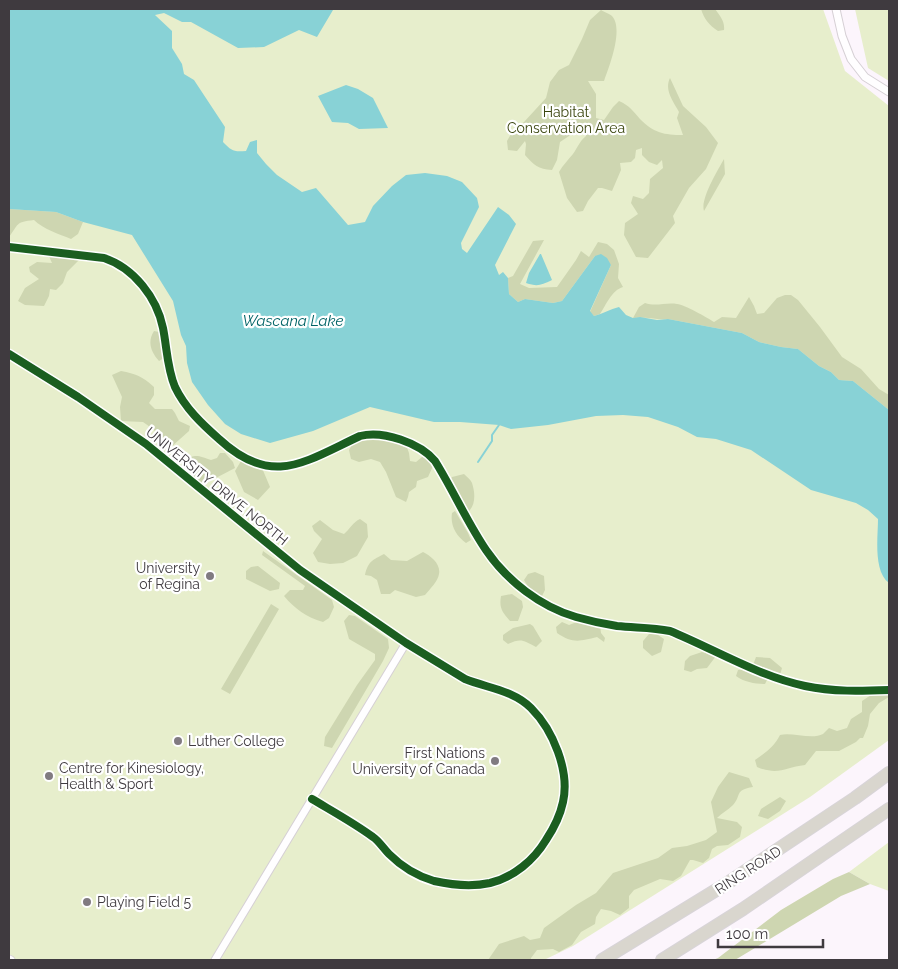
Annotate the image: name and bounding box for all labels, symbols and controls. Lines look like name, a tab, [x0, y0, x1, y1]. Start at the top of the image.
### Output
park label: Habitat Conservation Area	[507, 104, 625, 136]
water label: Wascana Lake	[243, 312, 343, 330]
street label: UNIVERSITY DRIVE NORTH	[143, 424, 291, 548]
place label: University of Regina	[136, 560, 200, 592]
marker: University of Regina	[204, 570, 216, 582]
place label: Luther College	[188, 733, 284, 749]
marker: Luther College	[172, 735, 184, 747]
place label: First Nations University of Canada	[352, 745, 485, 777]
marker: First Nations University of Canada	[489, 755, 501, 767]
place label: Centre for Kinesiology, Health & Sport	[59, 760, 204, 792]
marker: Centre for Kinesiology, Health & Sport	[43, 770, 55, 782]
street label: RING ROAD	[712, 843, 784, 897]
place label: Playing Field 5	[97, 894, 192, 910]
marker: Playing Field 5	[81, 896, 93, 908]
scale bar	[718, 916, 823, 948]
text: 100 m	[726, 925, 768, 943]

